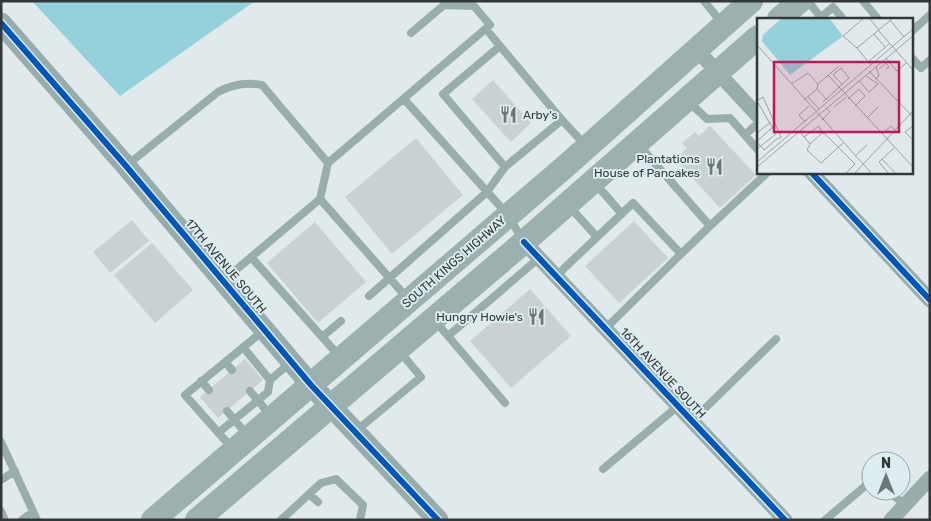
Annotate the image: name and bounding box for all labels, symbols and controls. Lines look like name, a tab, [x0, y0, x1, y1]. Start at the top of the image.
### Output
inset map	[757, 18, 914, 174]
restaurant icon: Arby's	[499, 105, 519, 125]
place label: Arby's	[523, 108, 558, 122]
place label: Plantations House of Pancakes	[594, 152, 700, 180]
restaurant icon: Plantations House of Pancakes	[704, 156, 724, 176]
street label: SOUTH KINGS HIGHWAY	[399, 213, 509, 311]
street label: 17TH AVENUE SOUTH	[183, 216, 269, 316]
restaurant icon: Hungry Howie's	[527, 307, 547, 327]
place label: Hungry Howie's	[436, 310, 523, 324]
street label: 16TH AVENUE SOUTH	[617, 325, 709, 421]
north arrow	[861, 451, 911, 501]
text: N	[881, 455, 891, 472]

